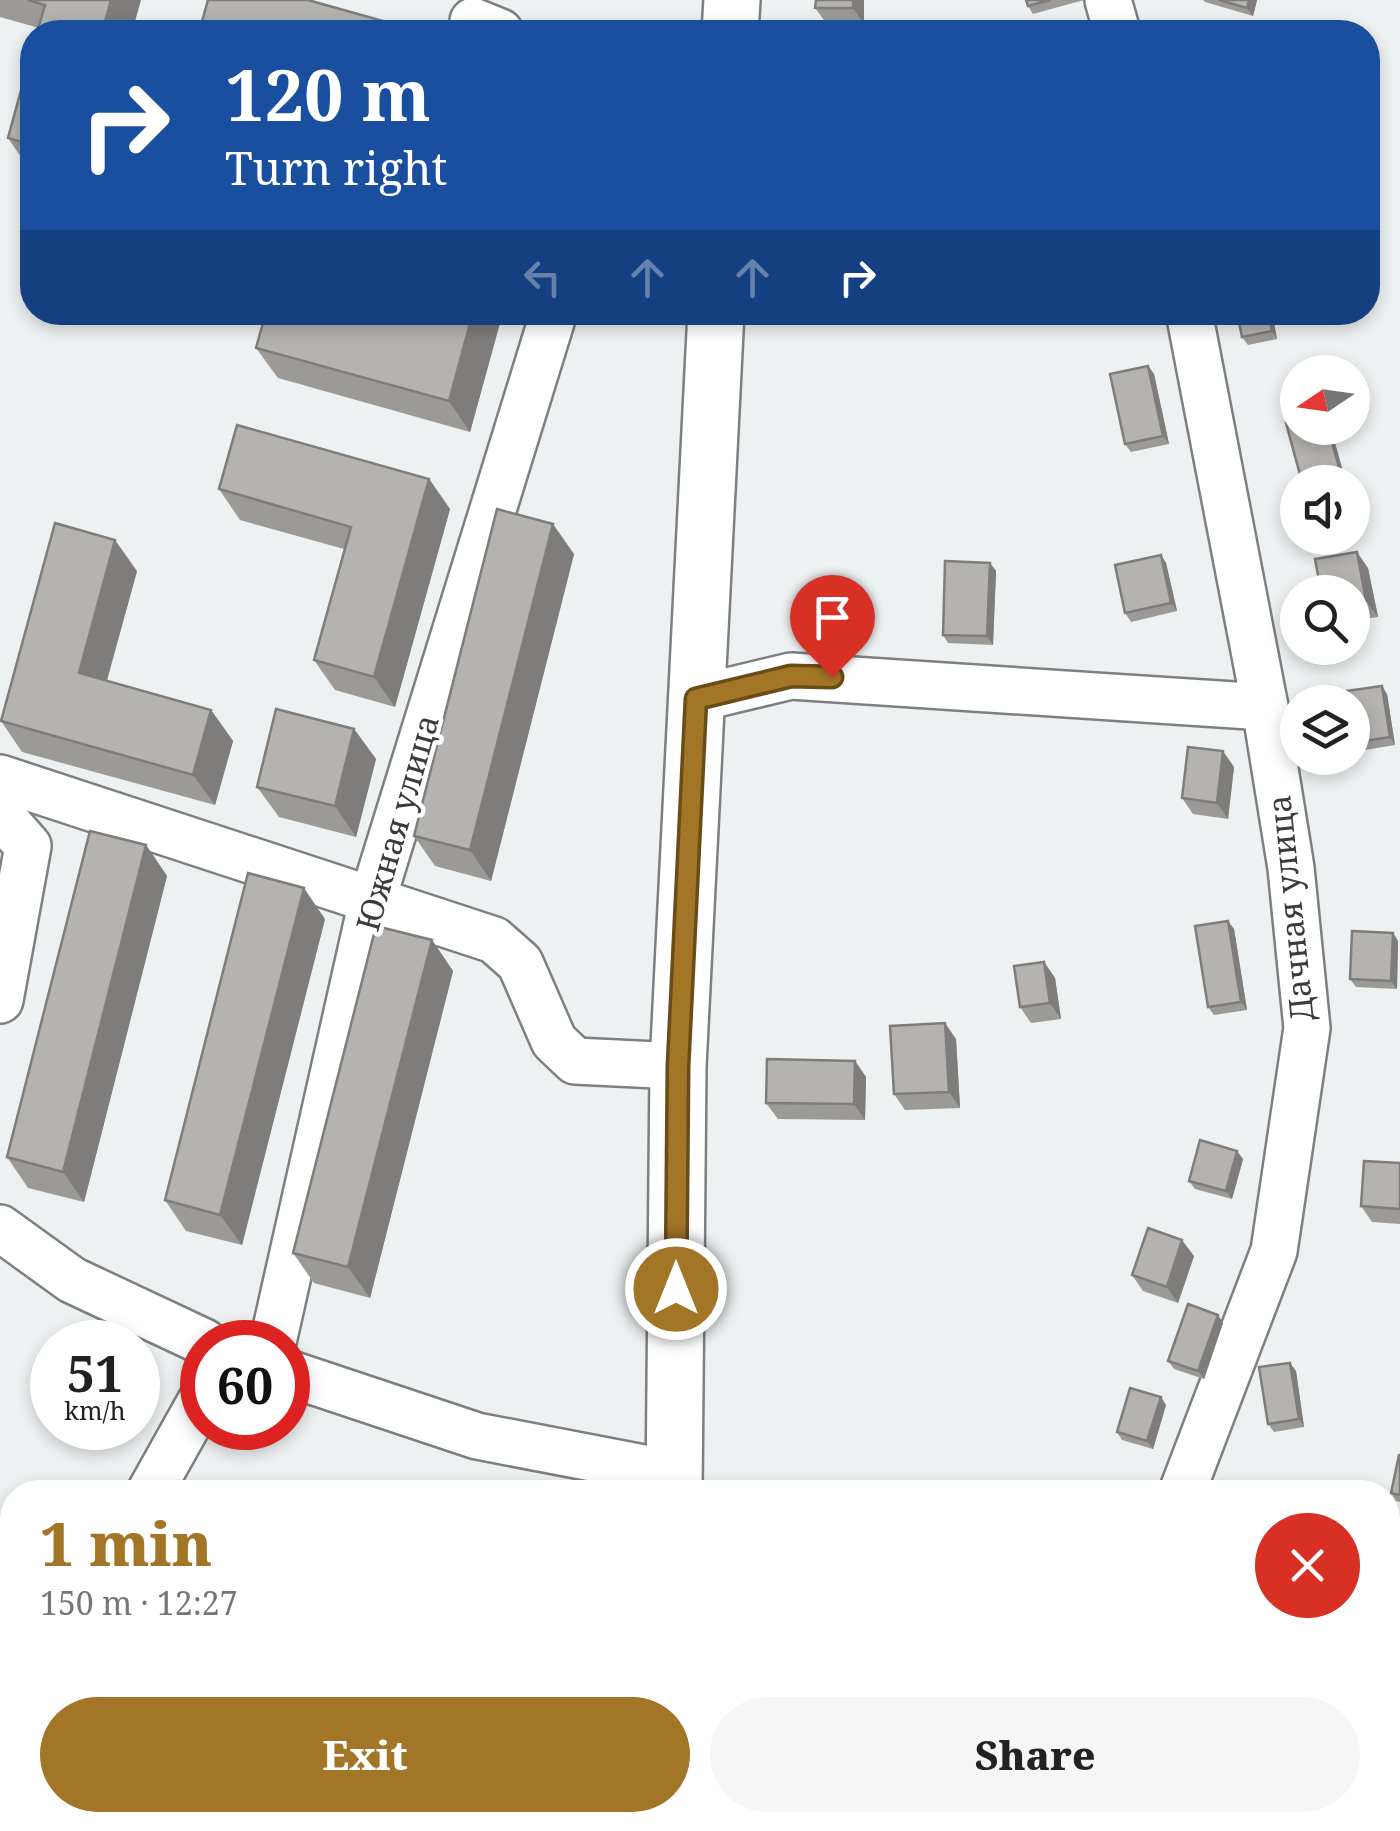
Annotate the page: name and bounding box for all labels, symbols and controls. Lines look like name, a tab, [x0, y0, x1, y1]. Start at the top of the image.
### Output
text: 120 m	[225, 46, 431, 142]
icon: right	[60, 60, 190, 190]
text: Turn right	[225, 137, 447, 198]
icon: left	[515, 250, 570, 305]
icon: ahead	[620, 250, 675, 305]
icon: ahead	[725, 250, 780, 305]
icon: right	[830, 250, 885, 305]
north arrow	[1280, 355, 1370, 445]
map controls	[1280, 355, 1370, 775]
button: sound	[1280, 465, 1370, 555]
pin	[790, 575, 875, 678]
button: search	[1280, 575, 1370, 665]
icon: arrive	[805, 590, 860, 645]
button: layers	[1280, 685, 1370, 775]
street label: Южная улица	[345, 709, 448, 936]
street label: Дачная улица	[1256, 793, 1323, 1023]
position arrow	[624, 1237, 728, 1341]
speed limit sign: 60	[180, 1320, 310, 1450]
text: 51	[67, 1339, 123, 1407]
text: km/h	[64, 1393, 126, 1427]
text: 1 min	[40, 1502, 212, 1584]
button: close	[1255, 1513, 1360, 1618]
text: 150 m · 12:27	[40, 1581, 238, 1624]
button: Exit	[40, 1697, 690, 1812]
button: Share	[710, 1697, 1360, 1812]

